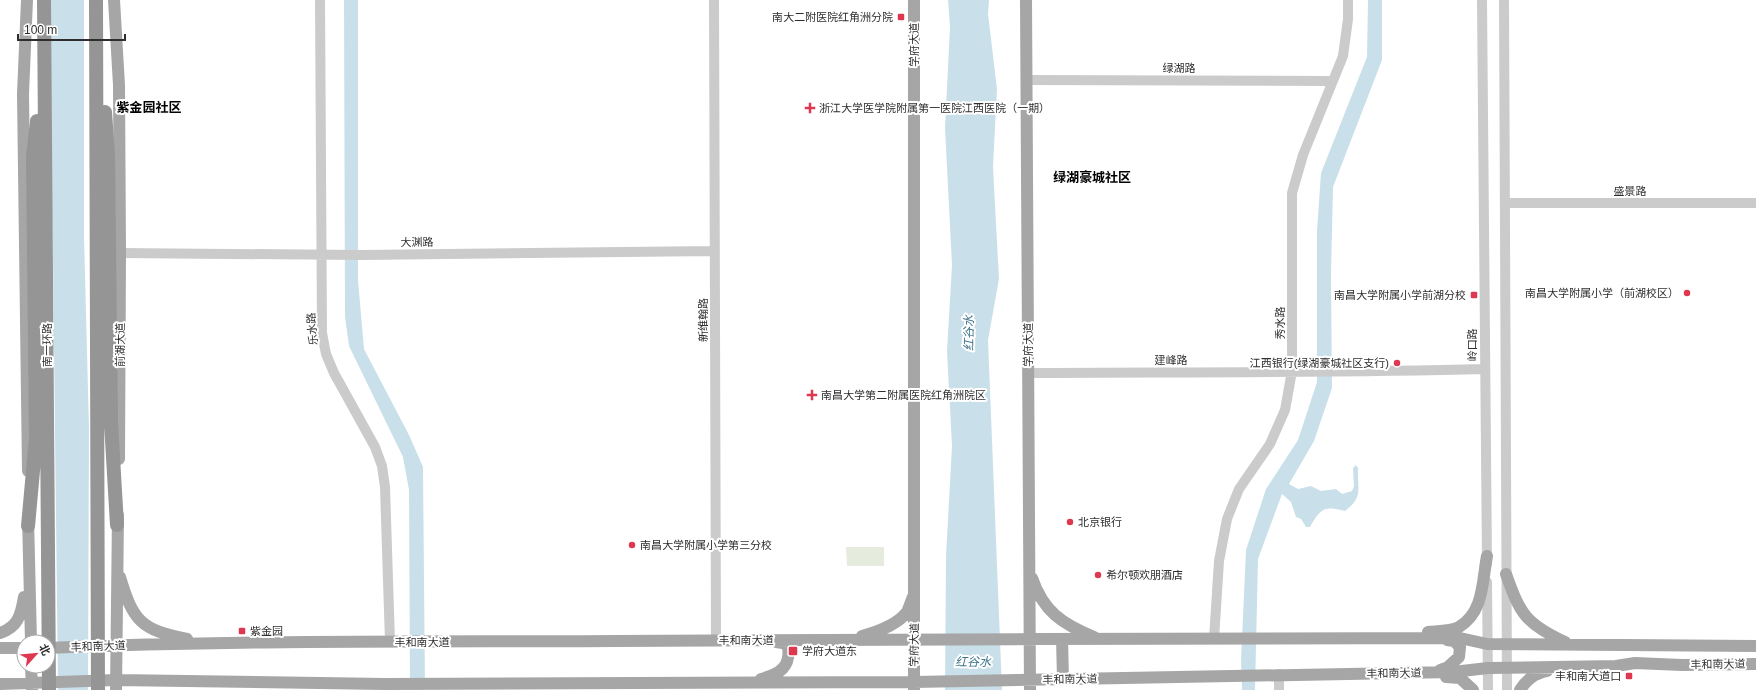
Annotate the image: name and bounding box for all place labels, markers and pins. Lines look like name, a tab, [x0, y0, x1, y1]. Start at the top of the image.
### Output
place label: 南大二附医院红角洲分院	[772, 11, 893, 23]
marker: 南大二附医院红角洲分院	[896, 12, 906, 22]
marker: 浙江大学医学院附属第一医院江西医院（一期）	[804, 102, 816, 114]
place label: 浙江大学医学院附属第一医院江西医院（一期）	[819, 102, 1050, 114]
place label: 南昌大学附属小学（前湖校区）	[1525, 287, 1679, 299]
marker: 南昌大学附属小学（前湖校区）	[1682, 288, 1692, 298]
place label: 南昌大学附属小学前湖分校	[1334, 289, 1466, 301]
marker: 南昌大学附属小学前湖分校	[1469, 290, 1479, 300]
place label: 江西银行(绿湖豪城社区支行)	[1250, 357, 1389, 369]
marker: 江西银行(绿湖豪城社区支行)	[1392, 358, 1402, 368]
marker: 南昌大学第二附属医院红角洲院区	[806, 389, 818, 401]
place label: 南昌大学第二附属医院红角洲院区	[821, 389, 986, 401]
place label: 北京银行	[1078, 516, 1122, 528]
marker: 北京银行	[1065, 517, 1075, 527]
place label: 南昌大学附属小学第三分校	[640, 539, 772, 551]
marker: 南昌大学附属小学第三分校	[627, 540, 637, 550]
place label: 希尔顿欢朋酒店	[1106, 569, 1183, 581]
marker: 希尔顿欢朋酒店	[1093, 570, 1103, 580]
place label: 紫金园	[250, 625, 283, 637]
marker: 紫金园	[237, 626, 247, 636]
marker: 学府大道东	[787, 645, 799, 657]
place label: 学府大道东	[802, 645, 857, 657]
place label: 丰和南大道口	[1555, 670, 1621, 682]
marker: 丰和南大道口	[1624, 671, 1634, 681]

